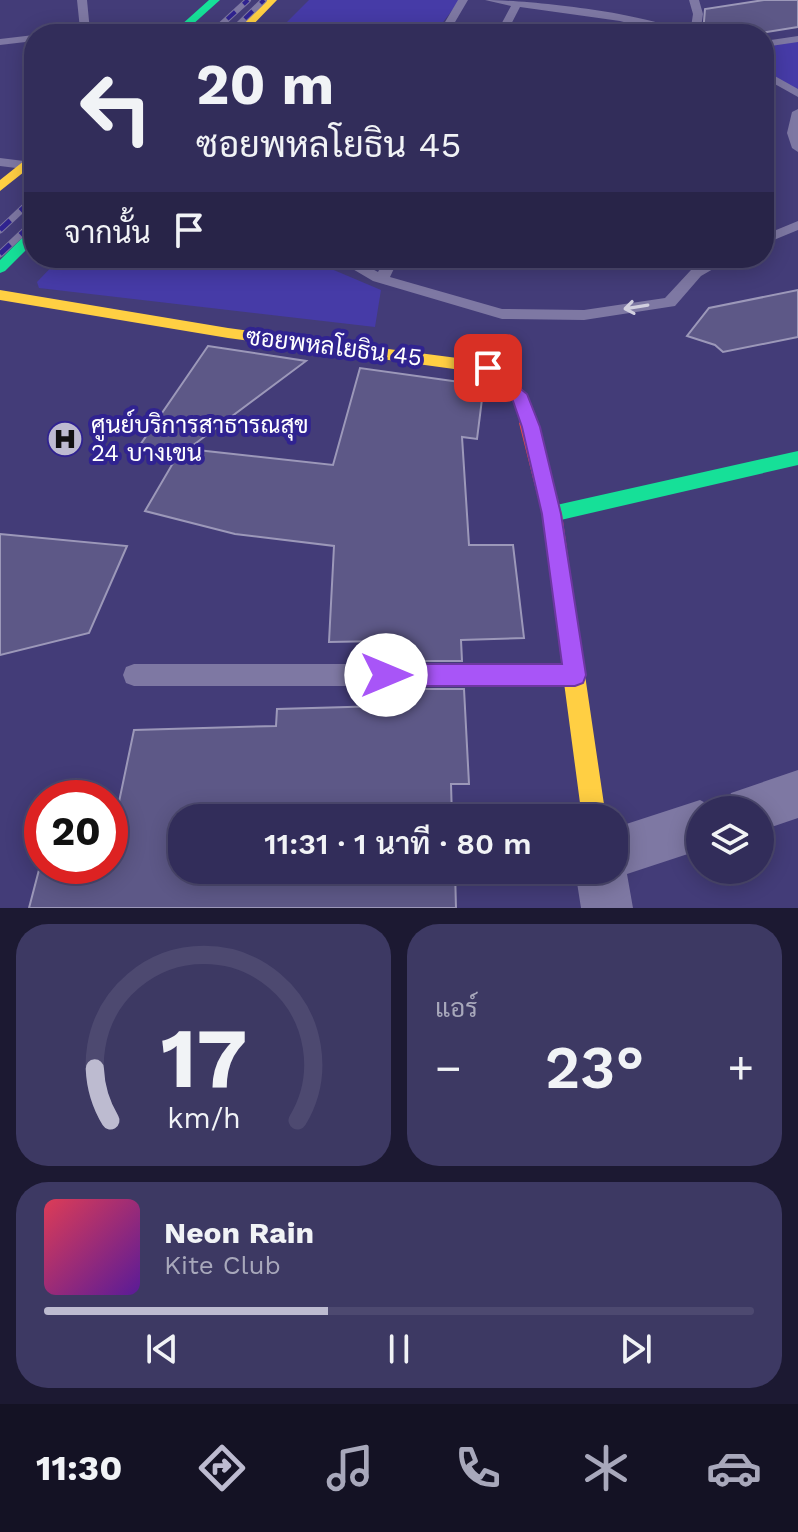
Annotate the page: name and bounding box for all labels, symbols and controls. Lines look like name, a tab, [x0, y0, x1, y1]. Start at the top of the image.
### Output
text: 20 m	[196, 52, 334, 118]
icon: left	[64, 56, 168, 160]
text: ซอยพหลโยธิน 45	[196, 124, 462, 166]
icon: arrive	[167, 208, 211, 252]
text: จากนั้น	[64, 215, 151, 250]
one-way arrow	[624, 300, 649, 315]
street label: ซอยพหลโยธิน 45	[244, 320, 424, 372]
pin	[454, 334, 522, 402]
icon: arrive	[466, 346, 510, 390]
place label: ศูนย์บริการสาธารณสุข 24 บางเขน	[91, 409, 309, 467]
hospital icon: ศูนย์บริการสาธารณสุข 24 บางเขน	[46, 420, 84, 458]
position arrow	[344, 633, 428, 717]
speed limit sign: 20	[24, 780, 128, 884]
map controls	[686, 796, 774, 884]
button: layers	[686, 796, 774, 884]
text: 11:31 · 1 นาที · 80 m	[264, 826, 532, 861]
text: แอร์	[435, 993, 478, 1023]
text: 17	[160, 1010, 247, 1107]
text: 23°	[545, 1032, 644, 1103]
text: −	[435, 1042, 462, 1094]
text: +	[727, 1042, 754, 1094]
text: km/h	[167, 1101, 240, 1135]
text: Neon Rain	[164, 1215, 314, 1250]
text: Kite Club	[164, 1250, 281, 1280]
icon: previous	[140, 1327, 184, 1371]
icon: pause	[377, 1327, 421, 1371]
icon: next	[614, 1327, 658, 1371]
icon: directions	[194, 1440, 250, 1496]
icon: music	[322, 1440, 378, 1496]
icon: phone	[450, 1440, 506, 1496]
icon: climate	[578, 1440, 634, 1496]
icon: car	[706, 1440, 762, 1496]
text: 11:30	[36, 1447, 122, 1489]

